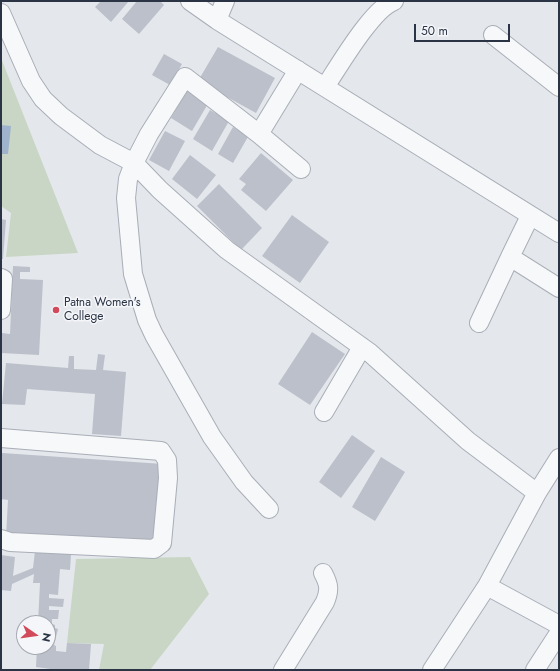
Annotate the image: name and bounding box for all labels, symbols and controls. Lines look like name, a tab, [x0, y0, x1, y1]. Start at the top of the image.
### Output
scale bar	[416, 16, 512, 42]
text: 50 m	[421, 22, 448, 40]
place label: Patna Women's College	[64, 296, 141, 324]
marker: Patna Women's College	[51, 305, 61, 315]
north arrow	[16, 615, 56, 655]
text: N	[38, 631, 55, 644]

